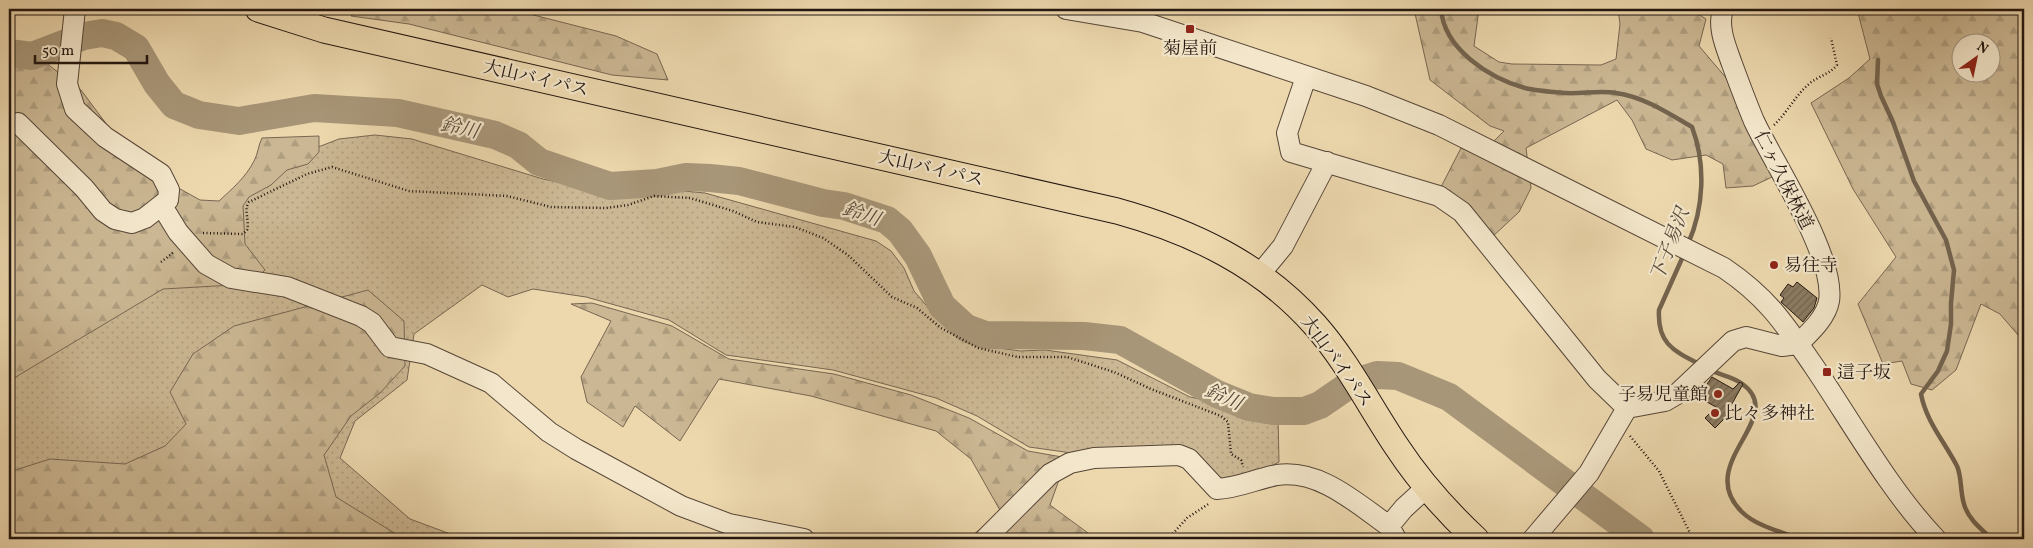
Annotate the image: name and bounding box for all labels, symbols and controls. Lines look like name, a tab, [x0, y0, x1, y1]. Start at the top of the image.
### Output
marker: 菊屋前	[1184, 23, 1196, 35]
scale bar	[35, 32, 148, 64]
north arrow	[1950, 32, 2000, 82]
place label: 菊屋前	[1163, 37, 1217, 62]
text: N	[1973, 38, 1992, 59]
text: 50 m	[42, 41, 74, 62]
street label: 大山バイパス	[480, 55, 591, 104]
water label: 鈴川	[438, 112, 483, 146]
street label: 仁ヶ久保林道	[1747, 127, 1818, 234]
street label: 大山バイパス	[875, 145, 986, 194]
water label: 鈴川	[839, 196, 885, 234]
water label: 下子易沢	[1645, 203, 1697, 285]
place label: 易往寺	[1784, 254, 1838, 279]
marker: 易往寺	[1768, 259, 1780, 271]
street label: 大山バイパス	[1294, 311, 1378, 413]
place label: 這子坂	[1837, 361, 1891, 386]
marker: 這子坂	[1821, 366, 1833, 378]
water label: 鈴川	[1201, 378, 1248, 418]
place label: 子易児童館	[1618, 383, 1708, 408]
marker: 子易児童館	[1712, 388, 1724, 400]
place label: 比々多神社	[1725, 402, 1815, 427]
marker: 比々多神社	[1709, 407, 1721, 419]

